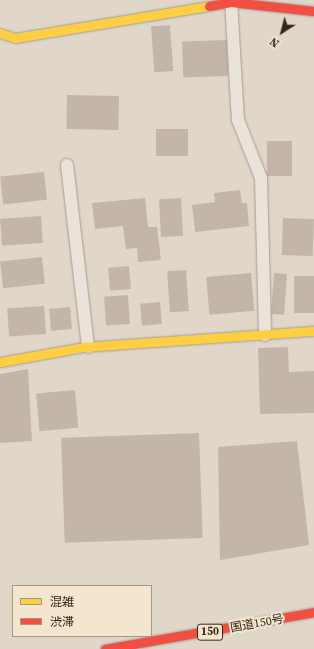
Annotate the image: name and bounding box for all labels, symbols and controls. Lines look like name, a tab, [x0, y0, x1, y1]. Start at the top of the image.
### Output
north arrow	[262, 12, 302, 52]
text: N	[267, 34, 282, 51]
legend	[12, 585, 152, 637]
text: 混雑	[50, 594, 74, 610]
street label: 国道150号	[229, 612, 285, 636]
text: 渋滞	[50, 614, 74, 630]
road number: 150	[197, 623, 223, 641]

